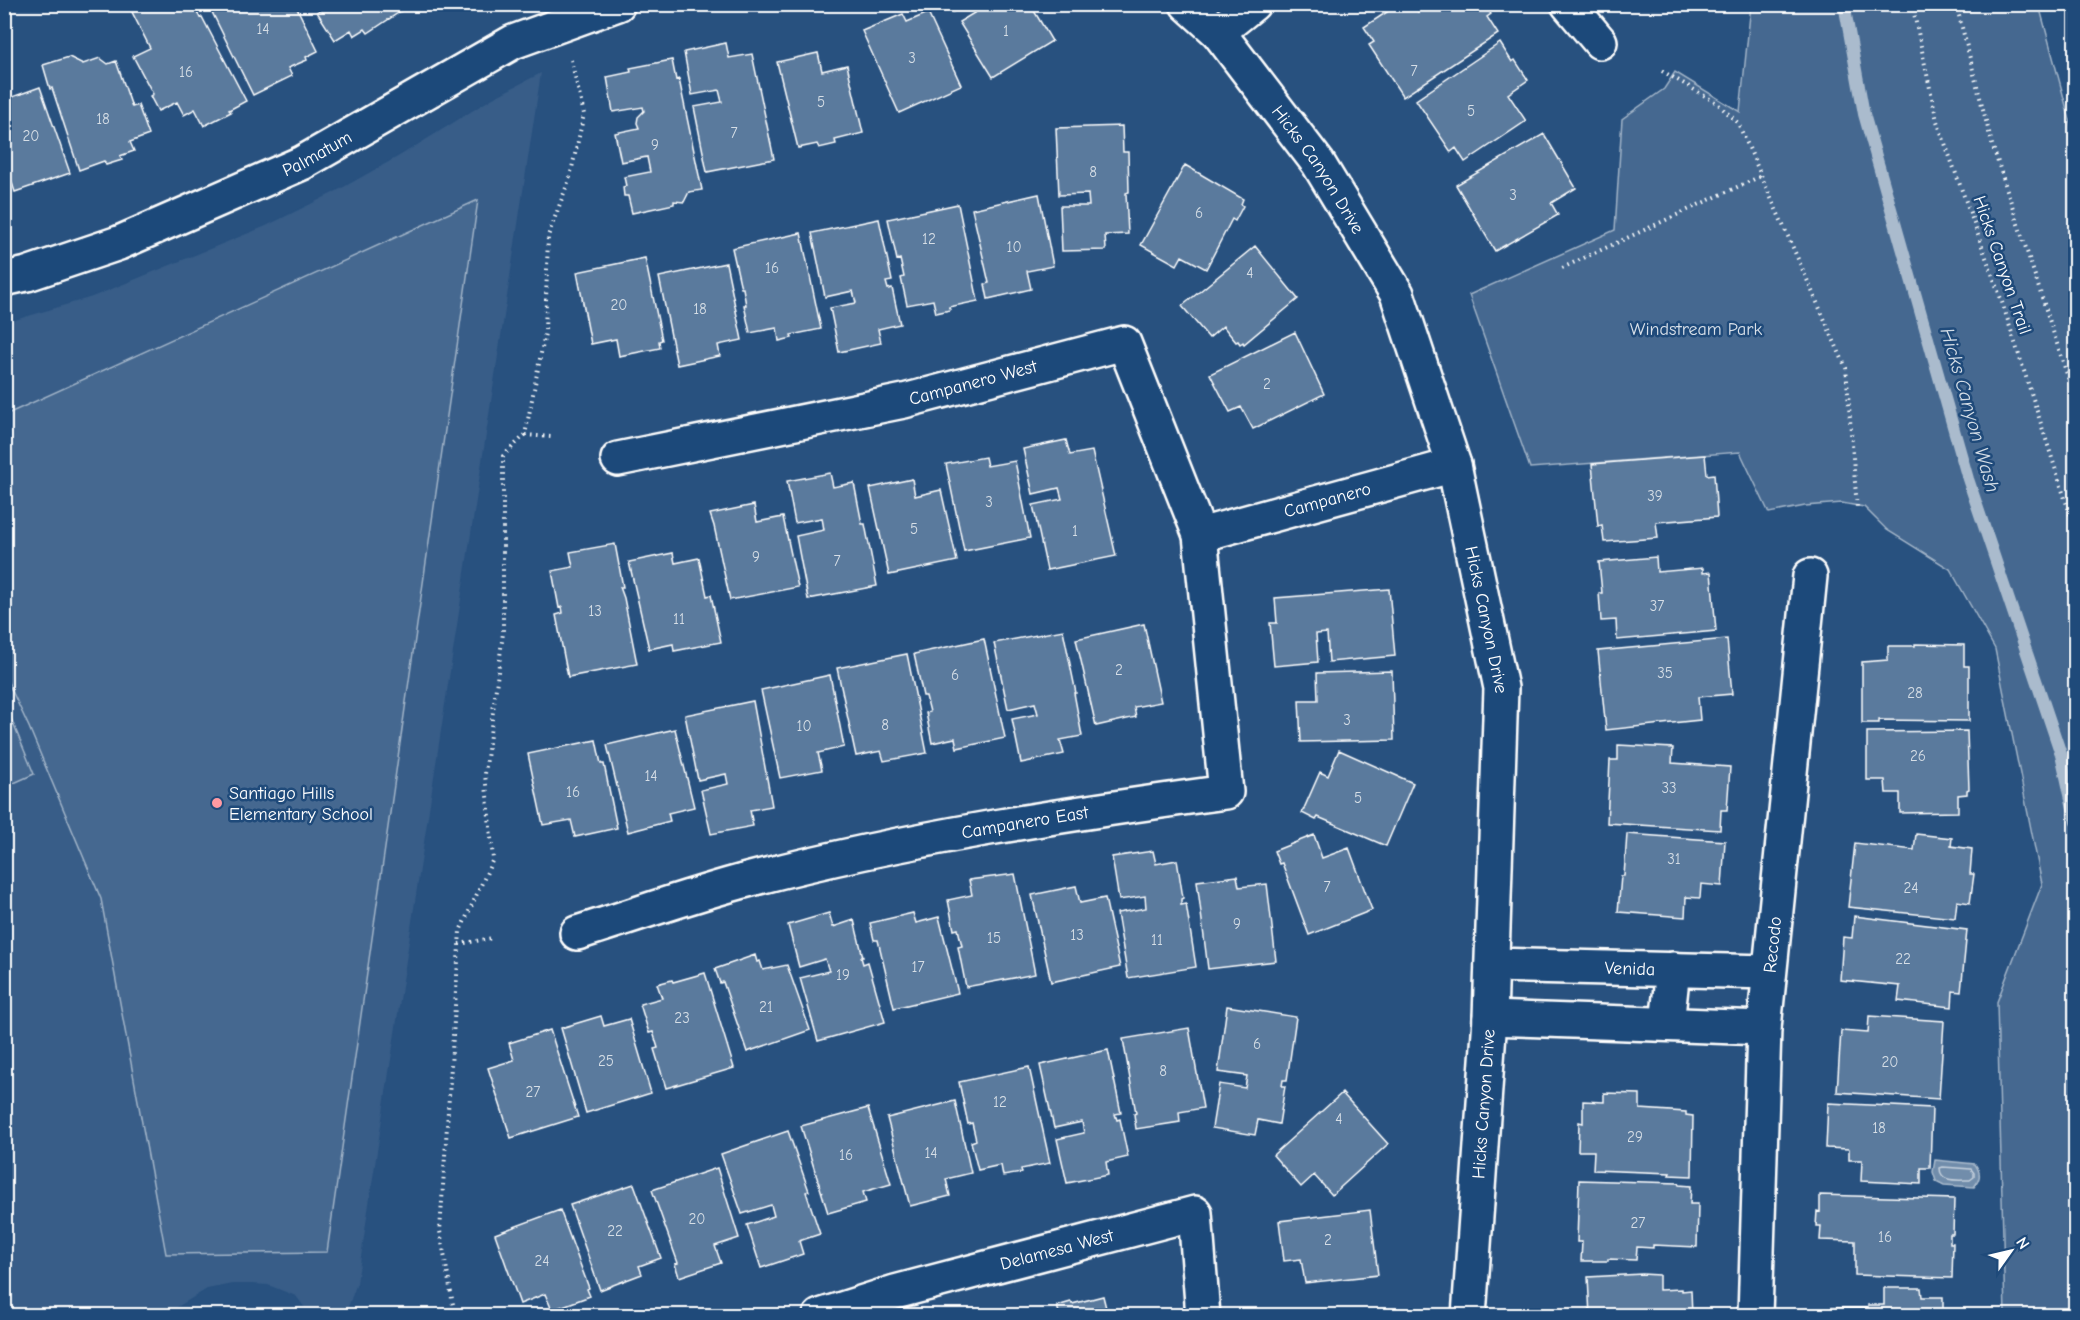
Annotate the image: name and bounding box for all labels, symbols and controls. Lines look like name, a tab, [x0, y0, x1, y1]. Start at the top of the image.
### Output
house number: 14	[256, 20, 270, 38]
house number: 1	[1003, 22, 1009, 40]
house number: 3	[908, 49, 916, 67]
house number: 7	[1410, 62, 1418, 80]
house number: 16	[179, 63, 193, 81]
house number: 5	[817, 93, 825, 111]
street label: Hicks Canyon Drive	[1267, 101, 1369, 237]
house number: 5	[1467, 102, 1475, 120]
house number: 18	[96, 110, 110, 128]
house number: 7	[730, 124, 738, 142]
street label: Palmatum	[279, 126, 356, 181]
house number: 20	[23, 127, 39, 145]
house number: 9	[651, 136, 659, 154]
house number: 8	[1089, 163, 1097, 181]
house number: 3	[1509, 186, 1517, 204]
street label: Hicks Canyon Trail	[1968, 193, 2036, 337]
house number: 6	[1195, 204, 1203, 222]
house number: 12	[922, 230, 936, 248]
house number: 10	[1006, 238, 1022, 256]
house number: 16	[765, 259, 779, 277]
house number: 4	[1246, 264, 1254, 282]
house number: 20	[611, 296, 627, 314]
house number: 18	[693, 300, 707, 318]
park label: Windstream Park	[1630, 319, 1762, 340]
water label: Hicks Canyon Wash	[1935, 325, 2005, 495]
street label: Campanero West	[907, 356, 1040, 410]
house number: 2	[1263, 375, 1271, 393]
street label: Campanero	[1281, 478, 1373, 522]
house number: 39	[1647, 487, 1663, 505]
house number: 3	[985, 493, 993, 511]
house number: 5	[910, 520, 918, 538]
house number: 1	[1072, 522, 1078, 540]
street label: Hicks Canyon Drive	[1461, 544, 1512, 694]
house number: 9	[752, 548, 760, 566]
house number: 7	[833, 552, 841, 570]
house number: 37	[1650, 597, 1664, 615]
house number: 13	[588, 602, 602, 620]
house number: 11	[673, 610, 685, 628]
house number: 2	[1115, 661, 1123, 679]
house number: 35	[1657, 664, 1673, 682]
house number: 6	[951, 666, 959, 684]
house number: 28	[1907, 684, 1923, 702]
house number: 3	[1343, 711, 1351, 729]
house number: 8	[881, 716, 889, 734]
house number: 10	[796, 717, 812, 735]
house number: 26	[1910, 747, 1926, 765]
house number: 14	[644, 767, 658, 785]
house number: 33	[1661, 779, 1677, 797]
place label: Santiago Hills Elementary School	[229, 783, 373, 825]
house number: 16	[566, 783, 580, 801]
house number: 5	[1354, 789, 1362, 807]
marker: Santiago Hills Elementary School	[210, 796, 224, 810]
street label: Campanero East	[960, 801, 1091, 843]
house number: 31	[1667, 850, 1681, 868]
house number: 7	[1323, 878, 1331, 896]
house number: 24	[1903, 879, 1919, 897]
house number: 9	[1233, 915, 1241, 933]
street label: Recodo	[1759, 915, 1786, 974]
house number: 13	[1070, 926, 1084, 944]
house number: 15	[987, 929, 1001, 947]
house number: 11	[1151, 931, 1163, 949]
house number: 22	[1895, 950, 1911, 968]
street label: Venida	[1604, 957, 1655, 980]
house number: 17	[911, 958, 925, 976]
house number: 19	[836, 966, 850, 984]
house number: 21	[759, 998, 773, 1016]
house number: 23	[674, 1009, 690, 1027]
street label: Hicks Canyon Drive	[1468, 1028, 1500, 1180]
house number: 6	[1253, 1035, 1261, 1053]
house number: 25	[598, 1052, 614, 1070]
house number: 20	[1882, 1053, 1898, 1071]
house number: 8	[1159, 1062, 1167, 1080]
house number: 27	[526, 1083, 540, 1101]
house number: 12	[993, 1093, 1007, 1111]
house number: 4	[1335, 1110, 1343, 1128]
house number: 18	[1872, 1119, 1886, 1137]
house number: 29	[1627, 1128, 1643, 1146]
house number: 14	[924, 1144, 938, 1162]
house number: 16	[839, 1146, 853, 1164]
house number: 20	[689, 1210, 705, 1228]
house number: 27	[1631, 1214, 1645, 1232]
north arrow	[1981, 1221, 2041, 1281]
house number: 22	[607, 1222, 623, 1240]
street label: Delamesa West	[998, 1224, 1116, 1274]
house number: 16	[1878, 1228, 1892, 1246]
house number: 2	[1324, 1231, 1332, 1249]
text: N	[2012, 1234, 2033, 1253]
house number: 24	[534, 1252, 550, 1270]

